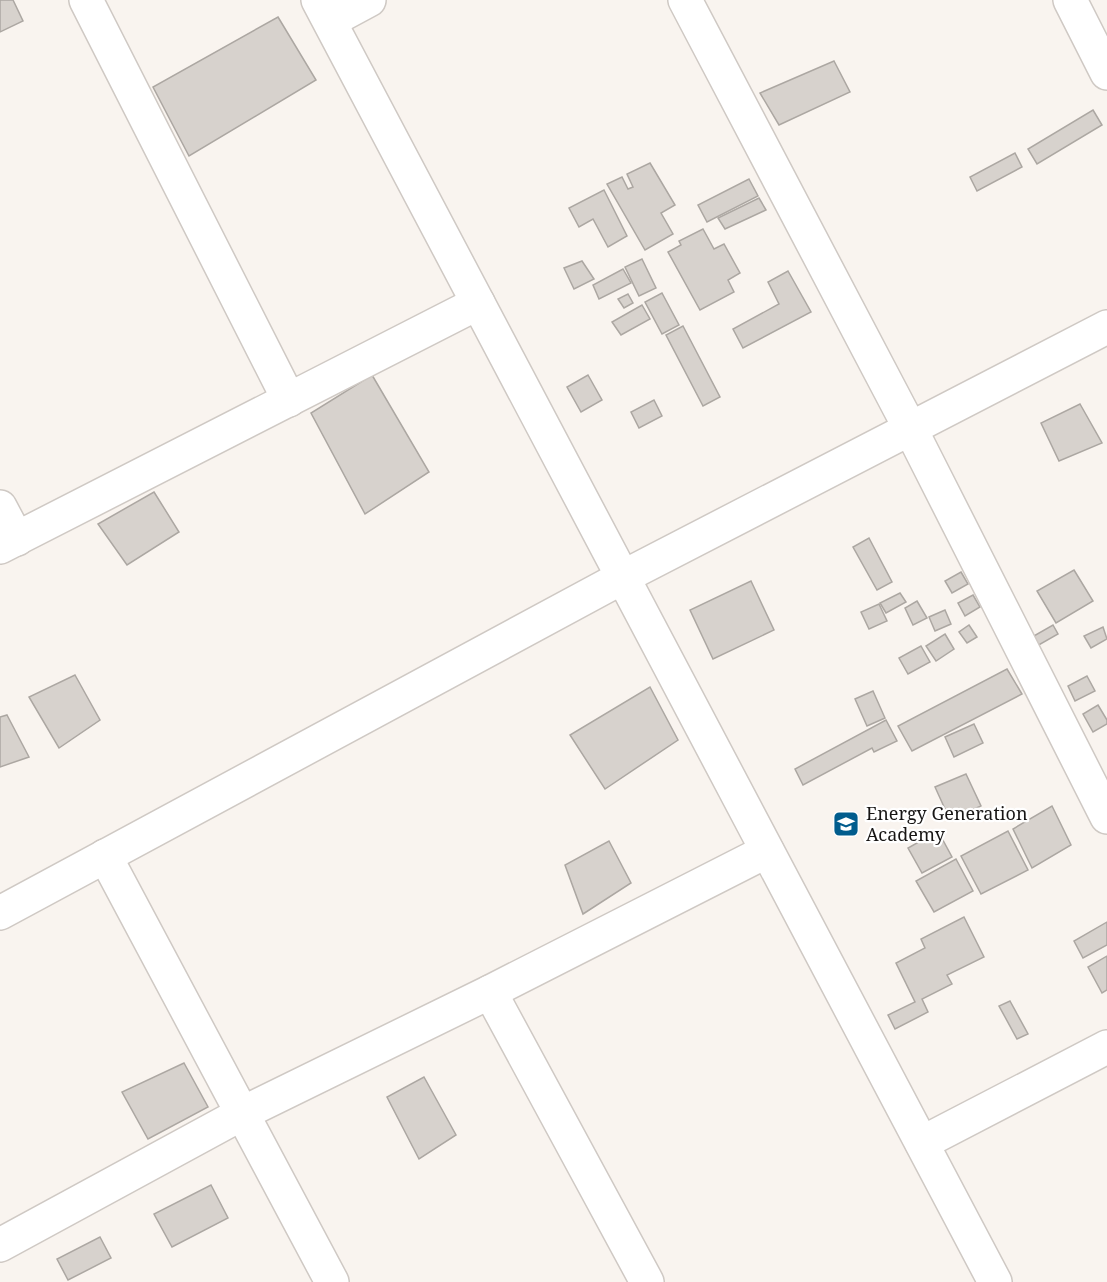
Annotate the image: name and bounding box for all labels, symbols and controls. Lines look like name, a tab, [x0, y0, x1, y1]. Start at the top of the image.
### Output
place label: Energy Generation Academy	[866, 801, 1028, 846]
school or university icon: Energy Generation Academy	[831, 809, 861, 839]

